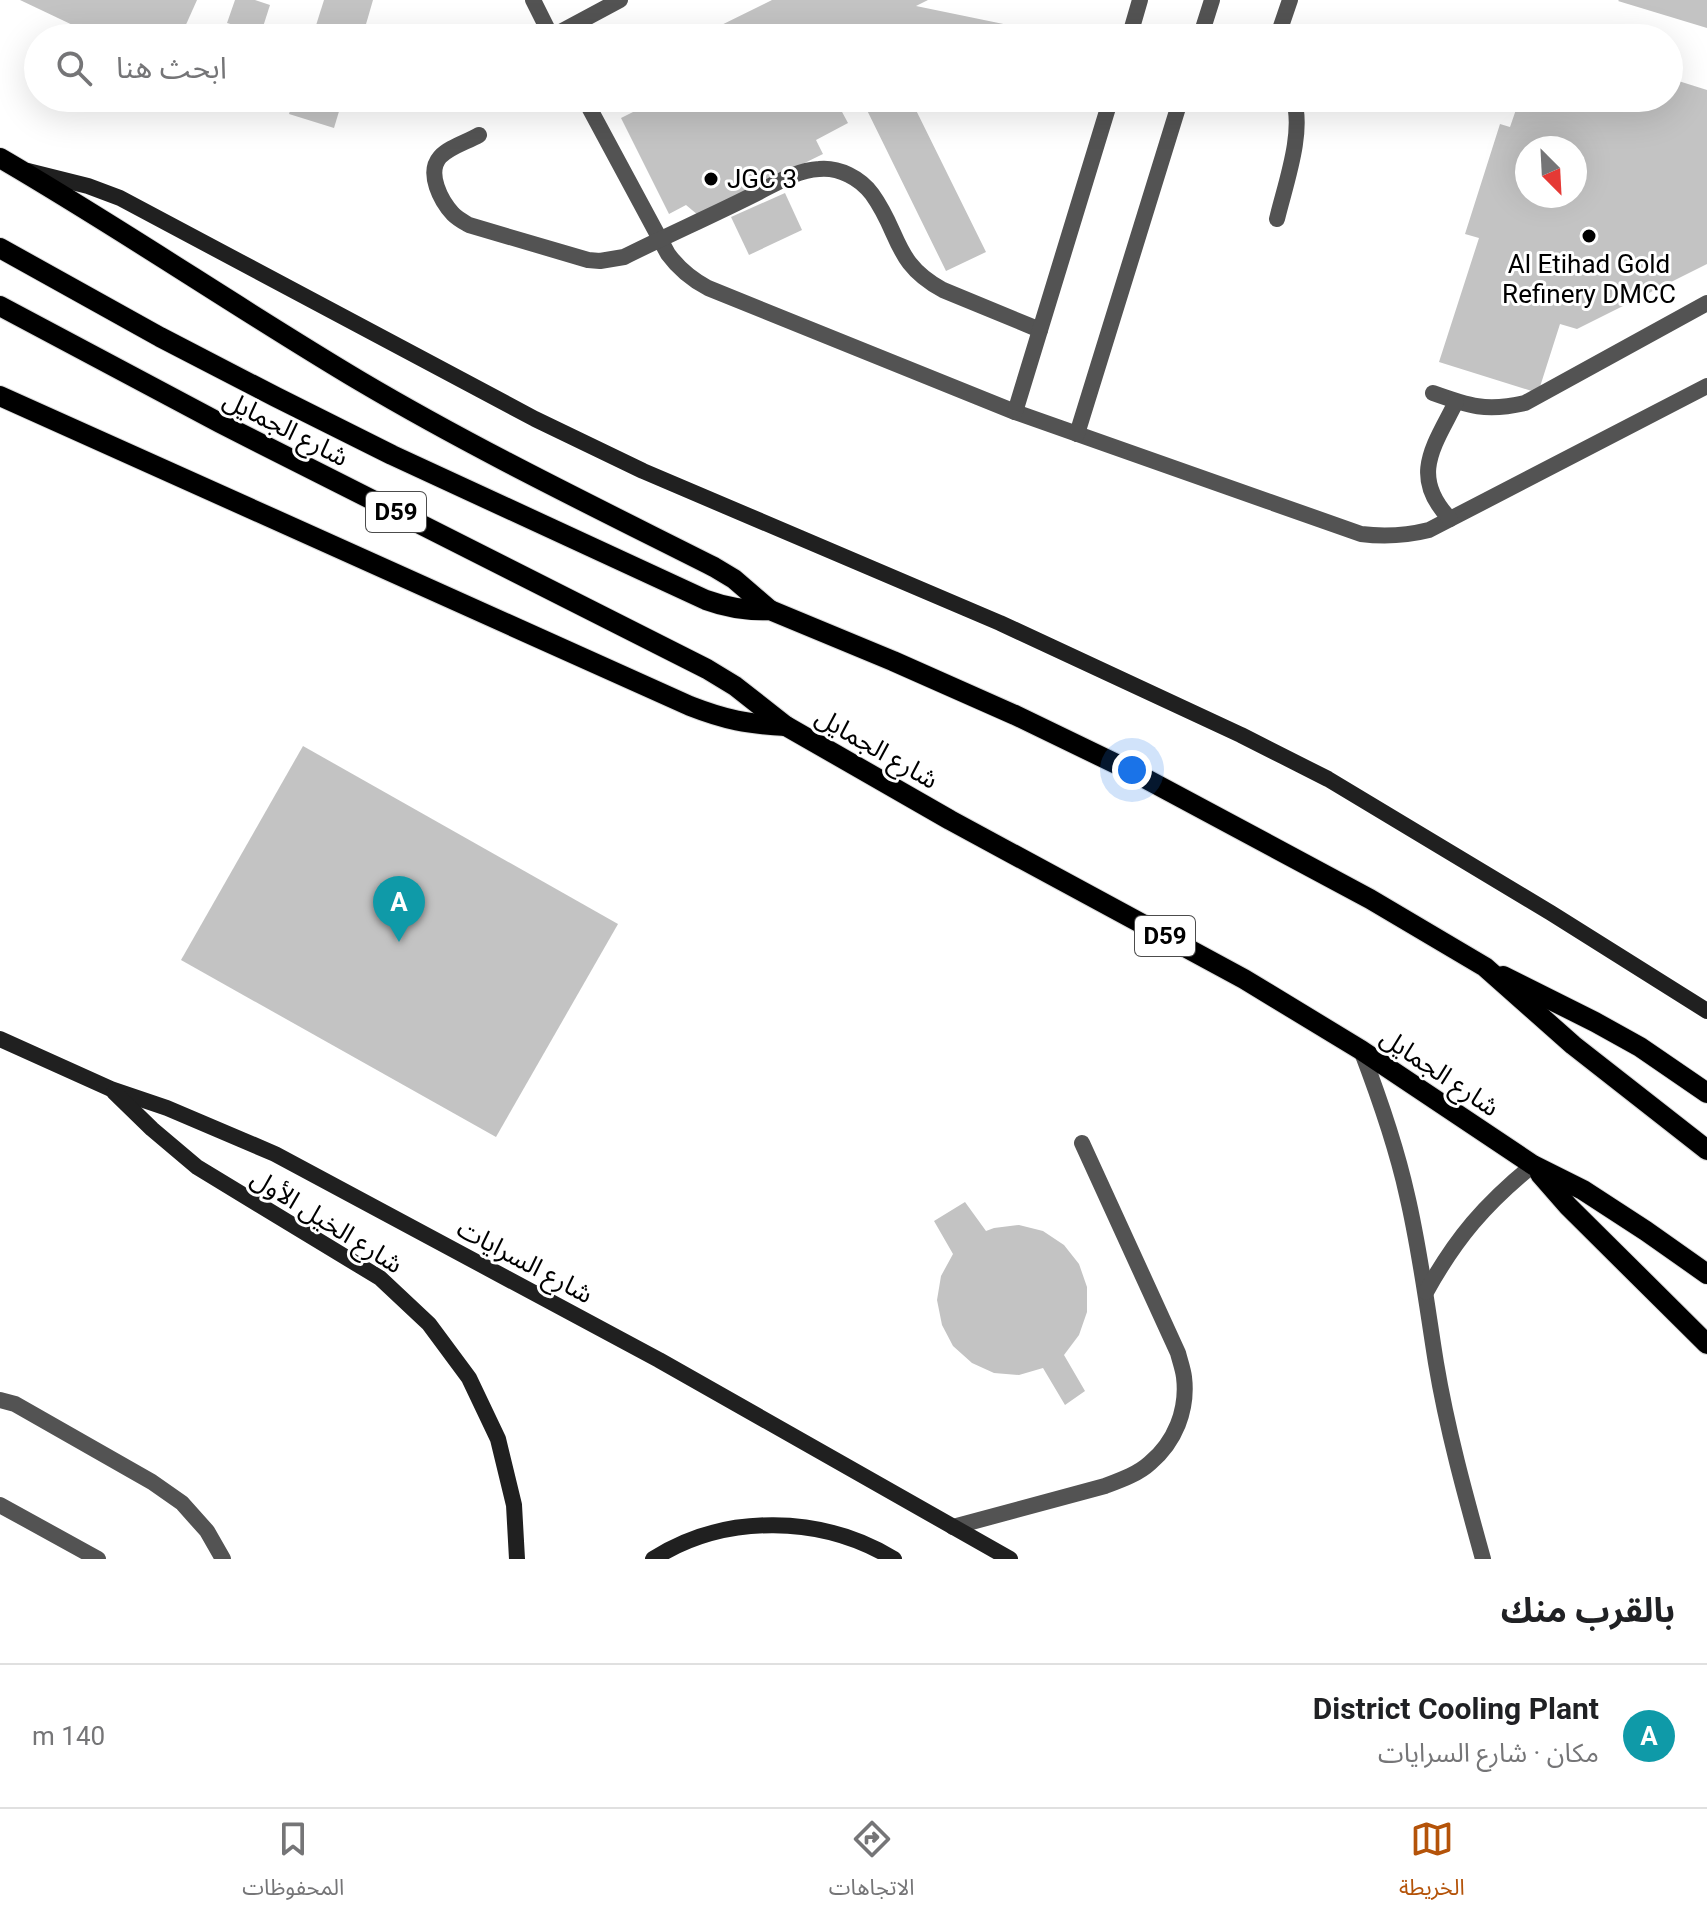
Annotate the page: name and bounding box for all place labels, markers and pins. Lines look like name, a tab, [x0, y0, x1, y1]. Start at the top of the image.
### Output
place label: JGC 3	[727, 164, 797, 194]
marker: JGC 3	[702, 170, 720, 188]
marker: Al Etihad Gold Refinery DMCC	[1580, 227, 1598, 245]
place label: Al Etihad Gold Refinery DMCC	[1502, 249, 1676, 309]
pin: A	[373, 876, 425, 942]

